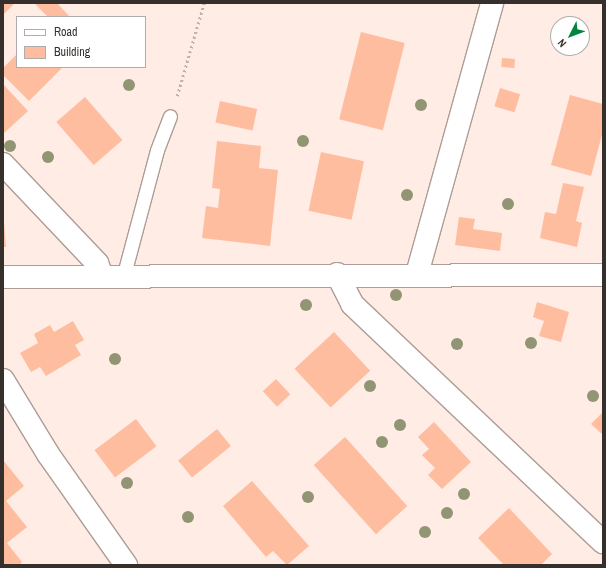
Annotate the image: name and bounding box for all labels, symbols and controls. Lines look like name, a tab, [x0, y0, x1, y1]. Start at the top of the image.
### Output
legend	[16, 16, 146, 68]
north arrow	[550, 16, 590, 56]
text: Road	[54, 24, 78, 40]
text: N	[554, 36, 569, 50]
text: Building	[54, 44, 90, 60]

